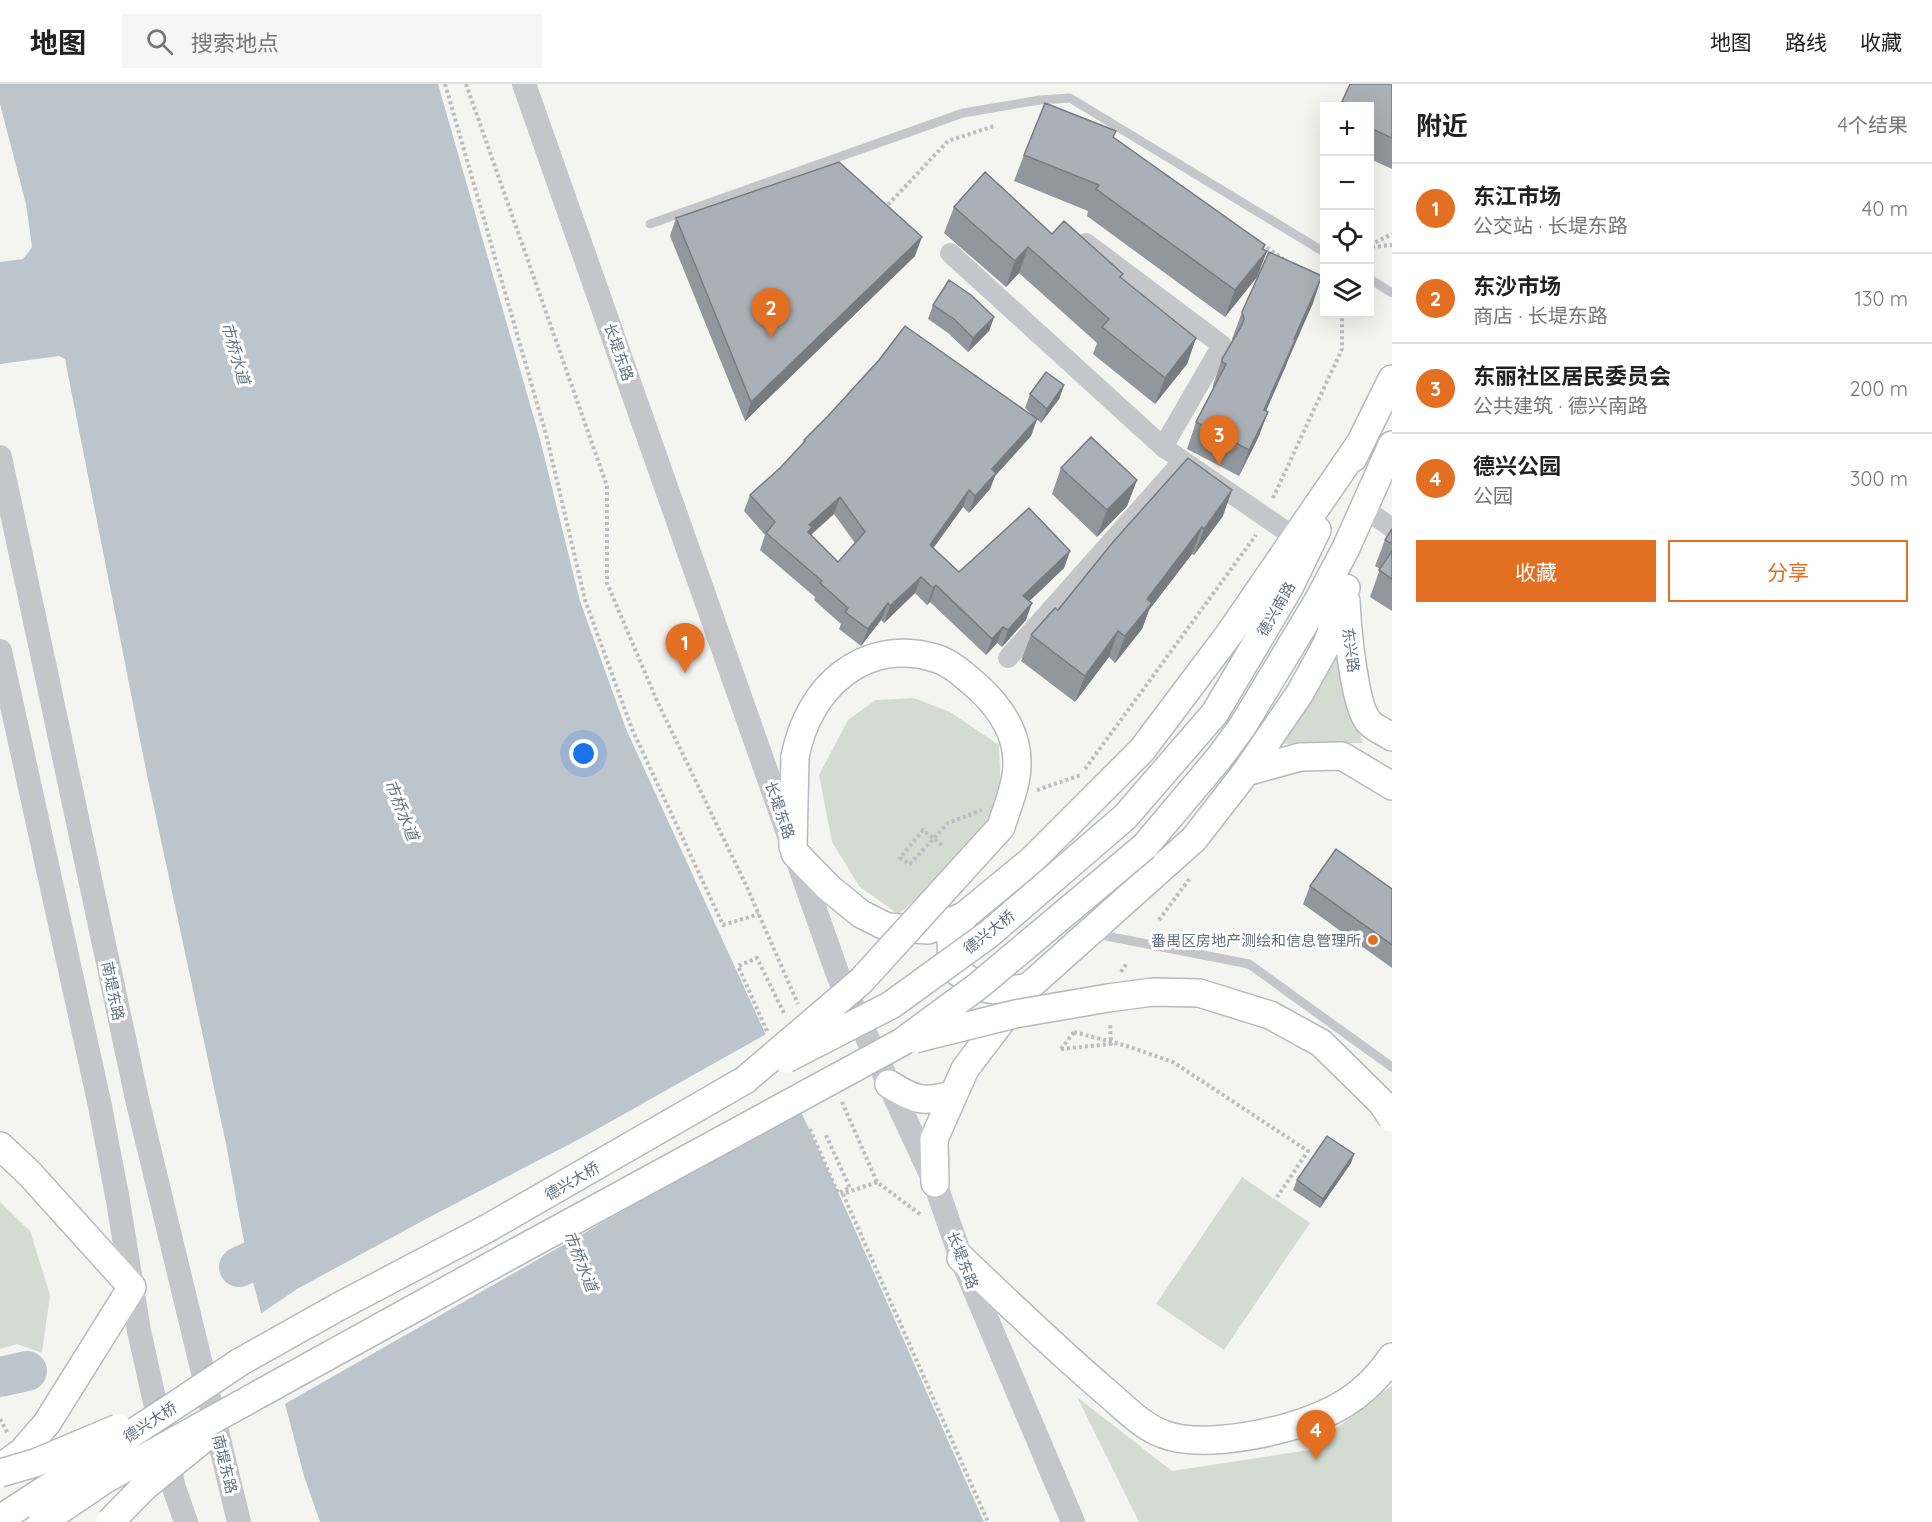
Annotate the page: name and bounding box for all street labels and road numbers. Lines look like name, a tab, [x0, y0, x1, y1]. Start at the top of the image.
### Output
street label: 长堤东路	[600, 321, 638, 383]
street label: 德兴南路	[1253, 578, 1299, 640]
street label: 东兴路	[1338, 626, 1364, 674]
street label: 长堤东路	[761, 779, 799, 841]
street label: 德兴大桥	[960, 906, 1018, 958]
street label: 南堤东路	[97, 960, 129, 1022]
street label: 德兴大桥	[541, 1158, 603, 1204]
street label: 长堤东路	[943, 1229, 983, 1291]
street label: 德兴大桥	[120, 1398, 180, 1446]
street label: 南堤东路	[209, 1433, 241, 1495]

